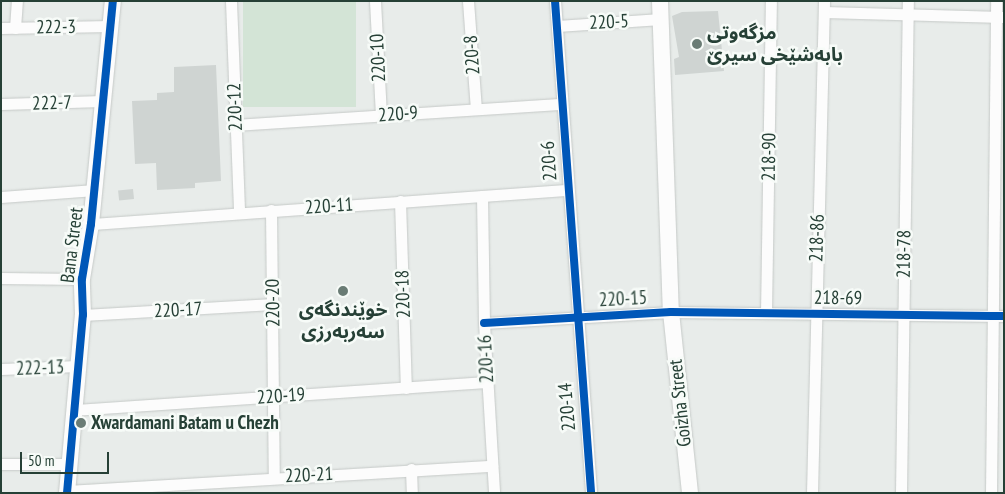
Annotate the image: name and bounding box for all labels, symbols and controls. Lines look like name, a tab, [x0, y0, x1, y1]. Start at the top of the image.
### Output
street label: 220-5	[589, 10, 629, 34]
street label: 222-3	[36, 15, 76, 39]
place label: مزگه‌وتی بابەشێخی سیرێ	[707, 22, 843, 66]
street label: 220-10	[365, 33, 391, 83]
street label: 220-8	[459, 34, 485, 76]
marker: مزگه‌وتی بابەشێخی سیرێ	[691, 38, 703, 50]
street label: 220-12	[223, 82, 247, 132]
street label: 222-7	[32, 91, 72, 115]
street label: 220-9	[377, 101, 419, 127]
street label: 218-90	[757, 133, 781, 181]
street label: 220-6	[536, 140, 562, 182]
street label: 220-11	[304, 193, 354, 219]
street label: Bana Street	[56, 206, 88, 284]
street label: 218-86	[805, 213, 829, 263]
street label: 218-78	[892, 230, 916, 278]
street label: 220-18	[391, 269, 415, 319]
street label: 220-20	[261, 279, 285, 327]
marker: خوێندنگەی سەربەرزی	[337, 285, 349, 297]
street label: 220-15	[598, 286, 648, 312]
street label: 218-69	[814, 286, 862, 310]
street label: 220-17	[153, 297, 203, 323]
place label: خوێندنگەی سەربەرزی	[299, 299, 387, 343]
street label: 220-16	[473, 334, 499, 384]
street label: 222-13	[15, 356, 65, 380]
street label: Goizha Street	[664, 358, 696, 448]
street label: 220-14	[554, 382, 580, 432]
street label: 220-19	[256, 383, 306, 409]
place label: Xwardamani Batam u Chezh	[91, 412, 279, 434]
marker: Xwardamani Batam u Chezh	[75, 417, 87, 429]
scale bar	[22, 442, 111, 474]
text: 50 m	[28, 451, 54, 470]
street label: 220-21	[284, 462, 334, 488]

